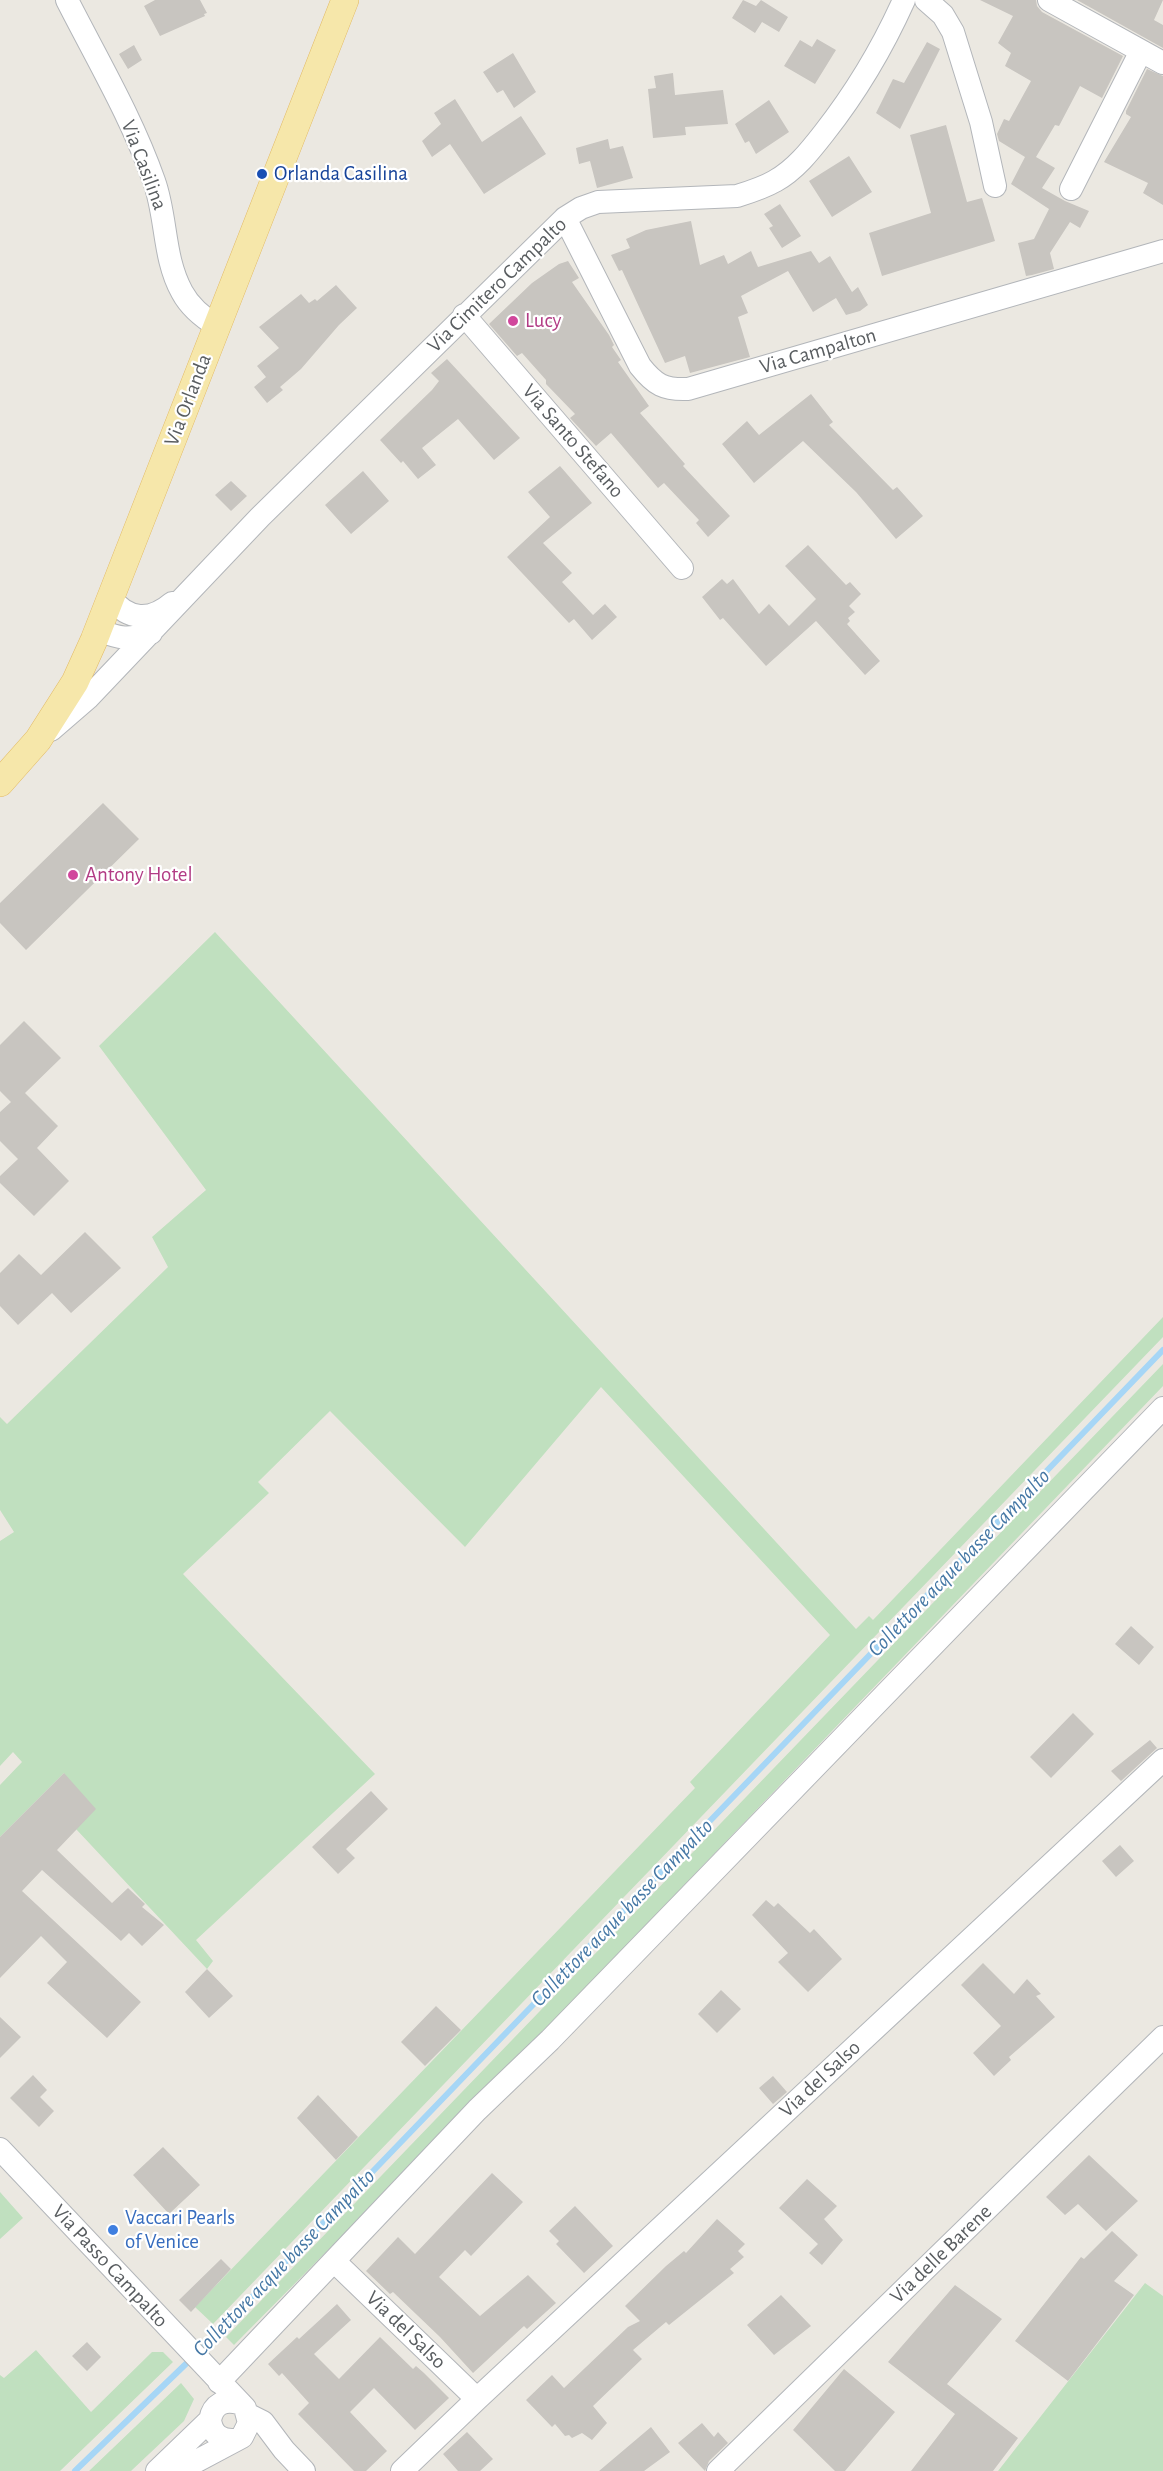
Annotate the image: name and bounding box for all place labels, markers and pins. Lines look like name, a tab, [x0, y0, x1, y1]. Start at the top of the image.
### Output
place label: Orlanda Casilina	[274, 161, 408, 187]
marker: Orlanda Casilina	[255, 167, 269, 181]
place label: Lucy	[525, 308, 561, 334]
marker: Lucy	[506, 314, 520, 328]
place label: Antony Hotel	[85, 862, 193, 888]
marker: Antony Hotel	[66, 868, 80, 882]
place label: Vaccari Pearls of Venice	[125, 2205, 235, 2255]
marker: Vaccari Pearls of Venice	[106, 2223, 120, 2237]

